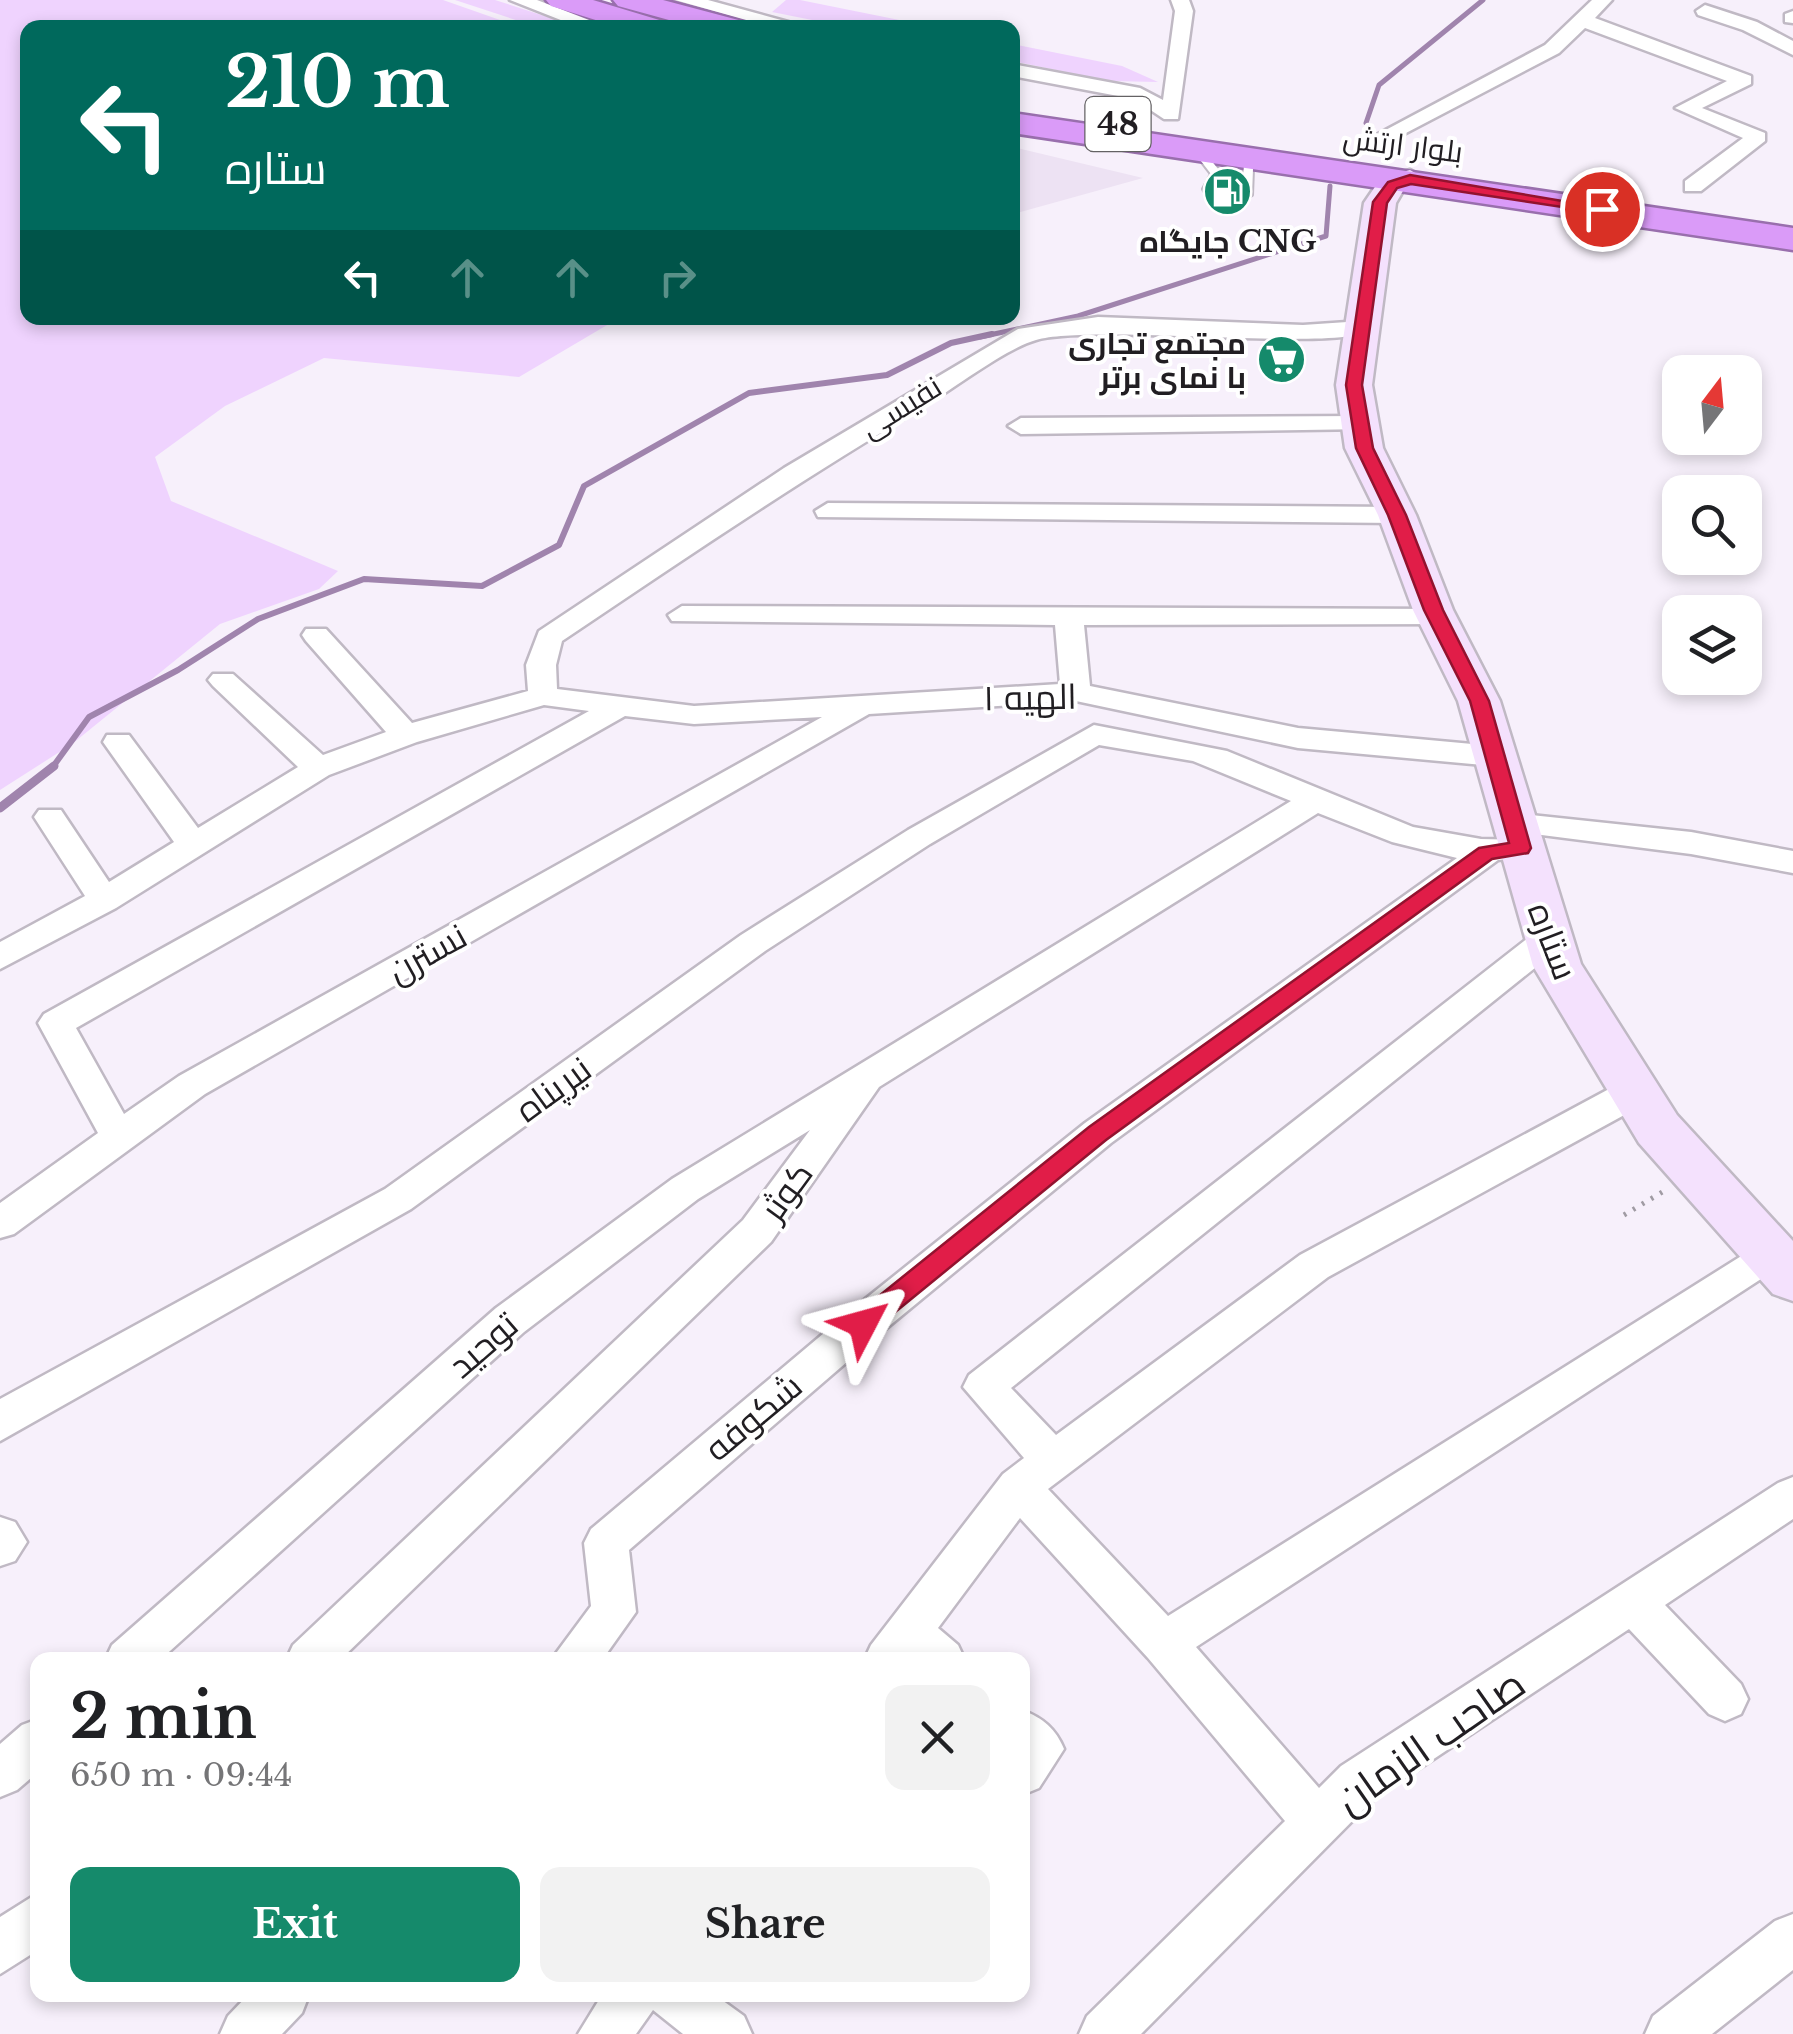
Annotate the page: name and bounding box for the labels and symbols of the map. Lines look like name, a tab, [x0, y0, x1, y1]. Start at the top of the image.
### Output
road number: 48	[1086, 97, 1150, 151]
street label: بلوار ارتش	[1341, 119, 1465, 171]
fuel station icon: جایگاه CNG	[1202, 166, 1254, 218]
pin	[1560, 167, 1645, 252]
place label: جایگاه CNG	[1140, 223, 1316, 260]
place label: مجتمع تجاری با نمای برتر	[1068, 325, 1246, 396]
supermarket icon: مجتمع تجاری با نمای برتر	[1255, 334, 1307, 386]
north arrow	[1662, 355, 1762, 455]
street label: نفیسی	[854, 368, 948, 446]
street label: الهیه ۱	[983, 675, 1077, 719]
street label: ستاره	[1519, 896, 1587, 986]
street label: نسترن	[380, 914, 474, 992]
street label: نیرپناه	[507, 1047, 601, 1133]
street label: کوثر	[749, 1153, 822, 1230]
position arrow	[811, 1272, 915, 1376]
street label: توحید	[439, 1303, 527, 1387]
street label: شکوفه	[696, 1364, 810, 1470]
street label: صاحب الزمان	[1325, 1657, 1535, 1825]

